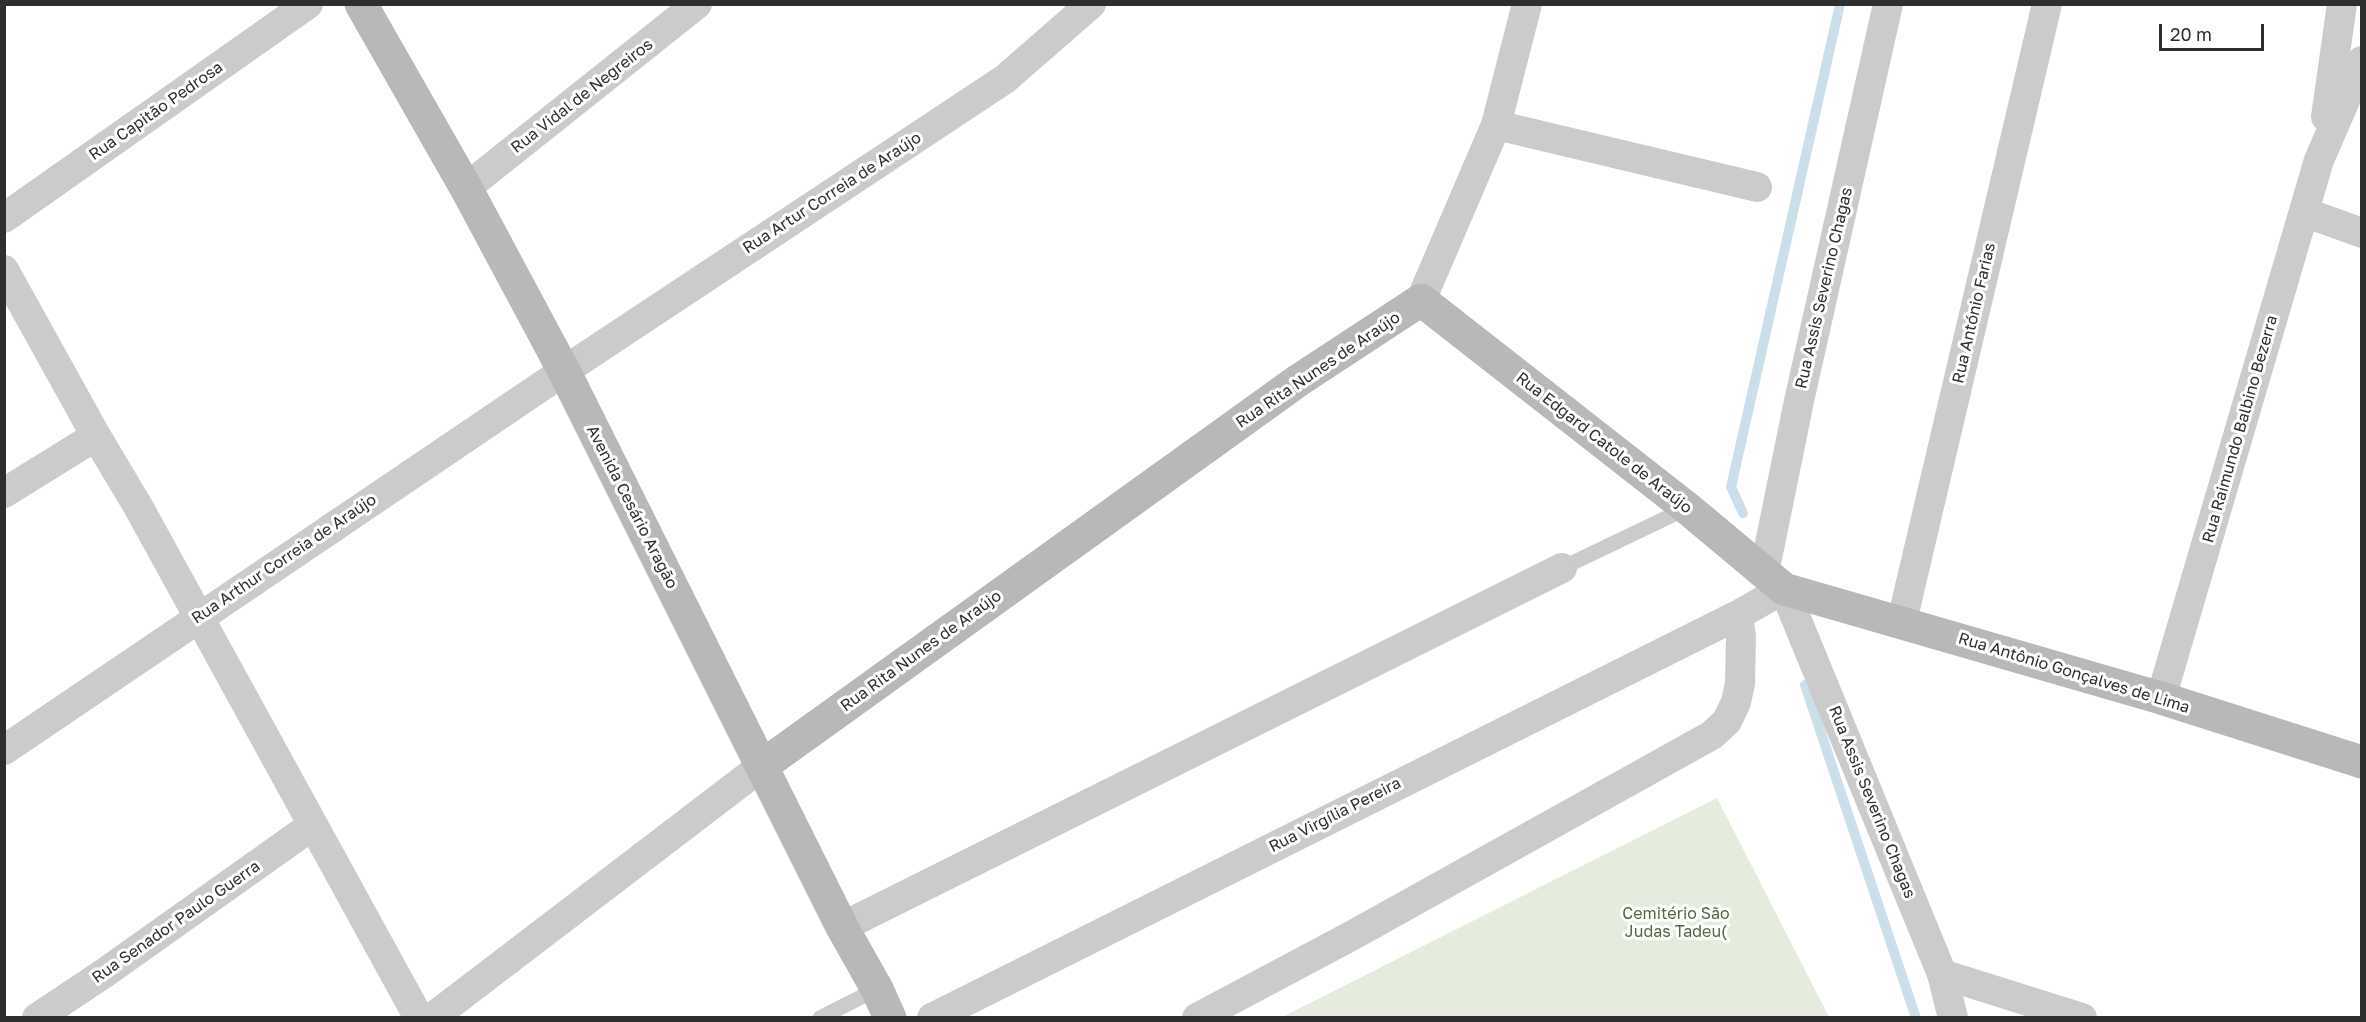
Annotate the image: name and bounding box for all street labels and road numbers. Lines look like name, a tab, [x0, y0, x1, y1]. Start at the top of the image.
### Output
street label: Rua Vidal de Negreiros	[507, 35, 657, 157]
street label: Rua Capitão Pedrosa	[85, 58, 227, 164]
street label: Rua Artur Correia de Araújo	[739, 128, 925, 258]
street label: Rua Assis Severino Chagas	[1791, 186, 1857, 390]
street label: Rua António Farias	[1948, 241, 2000, 385]
street label: Rua Rita Nunes de Araújo	[1232, 308, 1404, 432]
street label: Rua Raimundo Balbino Bezerra	[2198, 313, 2282, 545]
street label: Rua Edgard Catole de Araújo	[1512, 368, 1696, 518]
street label: Avenida Cesário Aragão	[582, 422, 682, 592]
street label: Rua Arthur Correia de Araújo	[188, 490, 380, 628]
street label: Rua Rita Nunes de Araújo	[837, 586, 1005, 716]
street label: Rua Antônio Gonçalves de Lima	[1956, 629, 2192, 717]
street label: Rua Assis Severino Chagas	[1825, 703, 1919, 901]
street label: Rua Virgília Pereira	[1266, 773, 1404, 857]
street label: Rua Senador Paulo Guerra	[88, 857, 264, 987]

